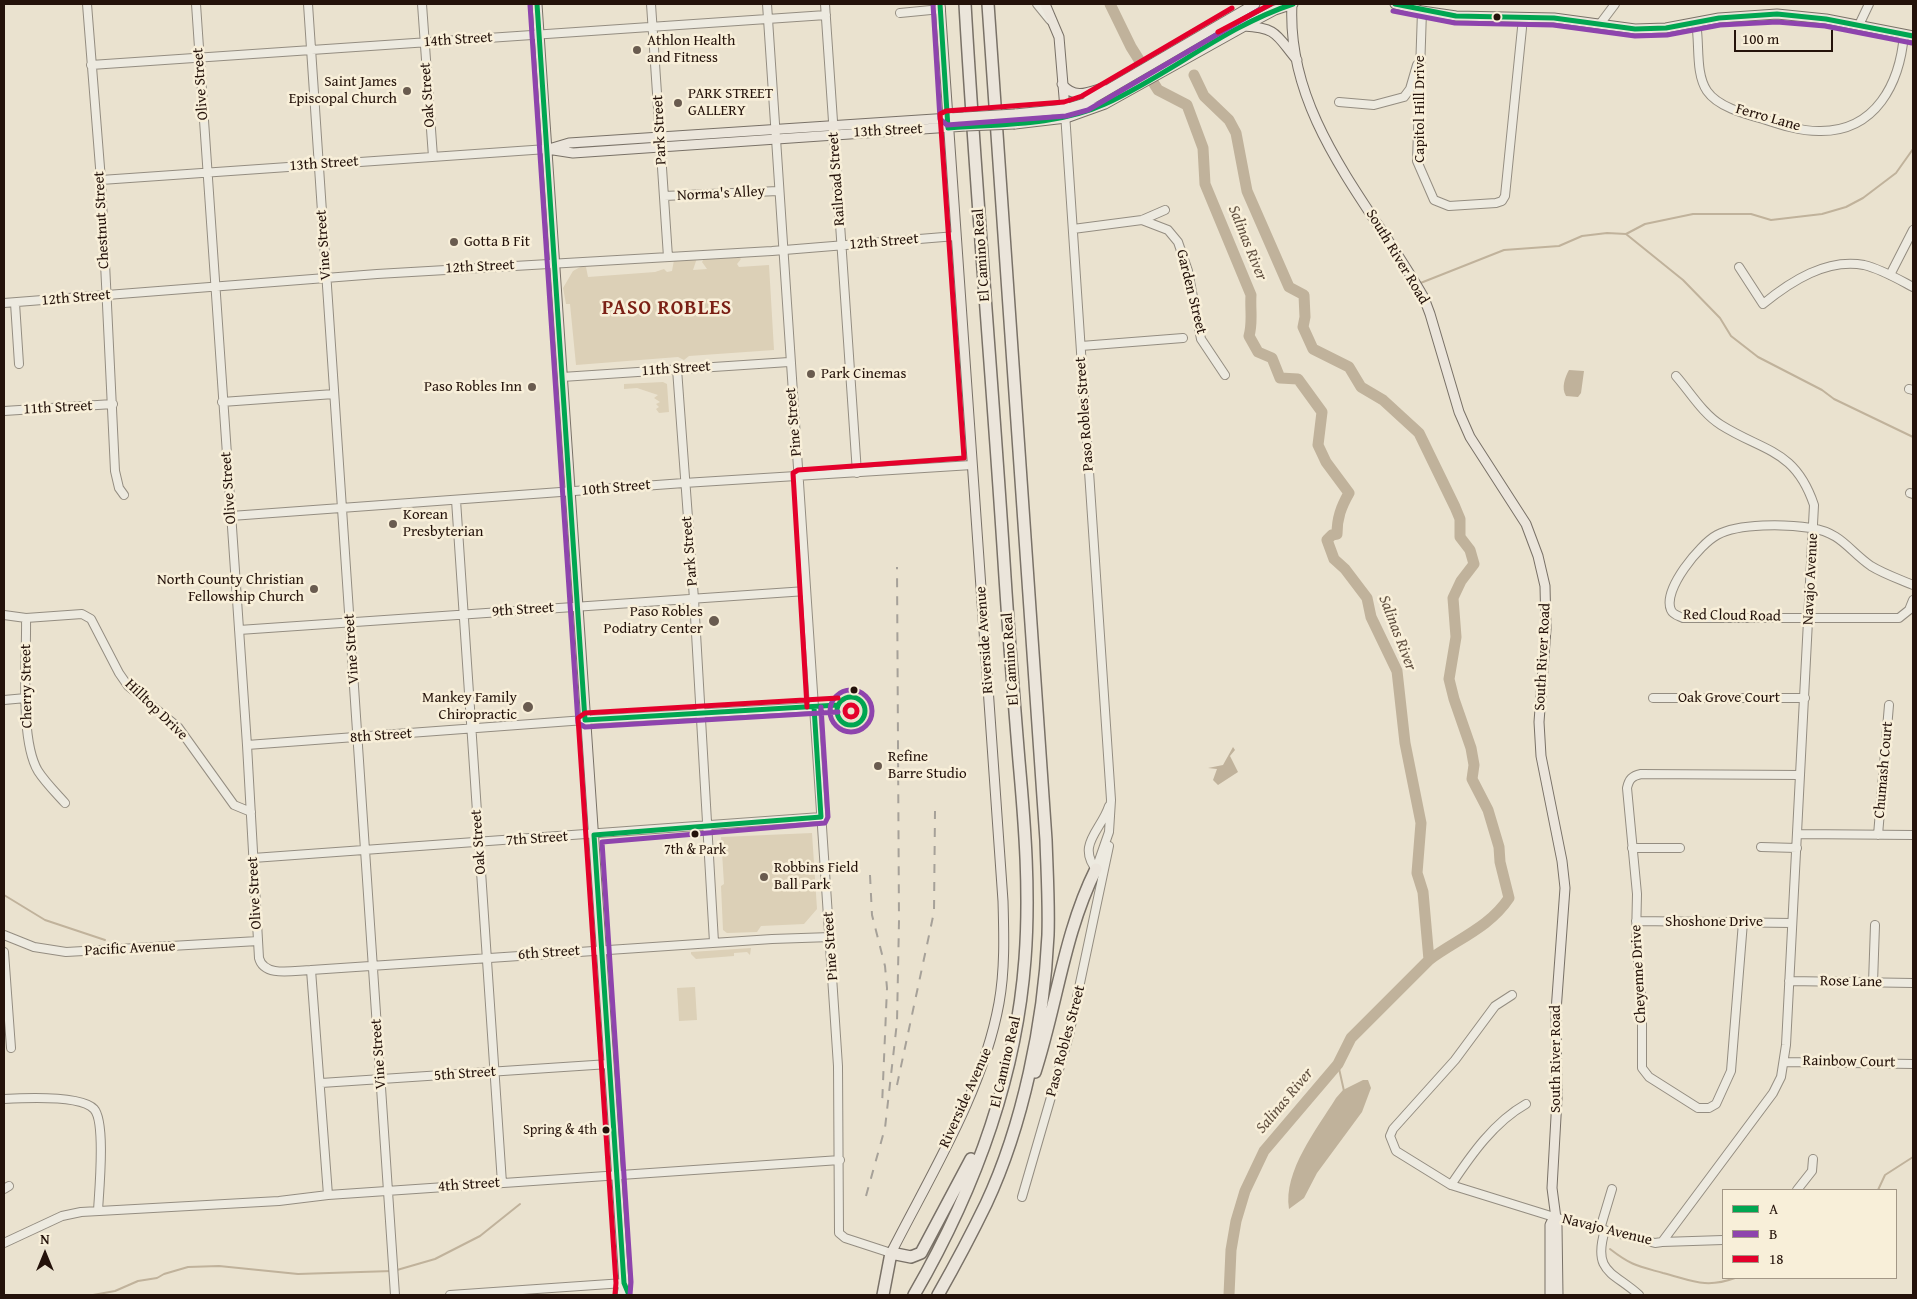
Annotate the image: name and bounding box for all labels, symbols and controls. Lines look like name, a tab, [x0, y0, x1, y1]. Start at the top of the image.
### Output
unlabelled marker	[1492, 12, 1502, 22]
scale bar	[1737, 20, 1836, 52]
text: 100 m	[1742, 28, 1779, 49]
street label: 14th Street	[423, 29, 493, 51]
place label: Athlon Health and Fitness	[647, 32, 735, 67]
marker: Athlon Health and Fitness	[631, 44, 643, 56]
street label: Olive Street	[189, 47, 213, 121]
street label: Capitol Hill Drive	[1411, 55, 1429, 163]
street label: Oak Street	[417, 62, 439, 128]
place label: Saint James Episcopal Church	[289, 73, 397, 108]
marker: Saint James Episcopal Church	[401, 85, 413, 97]
place label: PARK STREET GALLERY	[688, 85, 773, 120]
street label: Park Street	[649, 94, 671, 166]
marker: PARK STREET GALLERY	[672, 97, 684, 109]
street label: Ferro Lane	[1733, 100, 1803, 136]
street label: 13th Street	[853, 120, 923, 142]
street label: Railroad Street	[825, 131, 849, 227]
street label: 13th Street	[289, 153, 359, 175]
street label: Chestnut Street	[90, 171, 114, 269]
street label: Norma's Alley	[677, 183, 765, 205]
water label: Salinas River	[1223, 203, 1271, 283]
street label: South River Road	[1361, 206, 1433, 308]
street label: El Camino Real	[970, 208, 994, 302]
street label: Vine Street	[313, 209, 335, 281]
street label: 12th Street	[849, 230, 919, 254]
place label: Gotta B Fit	[464, 233, 530, 251]
marker: Gotta B Fit	[448, 236, 460, 248]
street label: Garden Street	[1172, 248, 1210, 336]
street label: 12th Street	[445, 256, 515, 278]
street label: 12th Street	[41, 286, 111, 310]
district label: PASO ROBLES	[600, 297, 734, 321]
street label: Paso Robles Street	[1072, 356, 1098, 472]
street label: 11th Street	[641, 358, 711, 380]
place label: Park Cinemas	[821, 365, 906, 383]
marker: Park Cinemas	[805, 368, 817, 380]
place label: Paso Robles Inn	[424, 378, 522, 396]
marker: Paso Robles Inn	[526, 381, 538, 393]
street label: Pine Street	[782, 387, 806, 457]
street label: 11th Street	[23, 397, 93, 419]
street label: Olive Street	[217, 451, 241, 525]
street label: 10th Street	[581, 476, 651, 500]
place label: Korean Presbyterian	[403, 506, 483, 541]
street label: Park Street	[678, 515, 702, 587]
marker: Korean Presbyterian	[387, 518, 399, 530]
street label: Navajo Avenue	[1800, 533, 1822, 625]
place label: North County Christian Fellowship Church	[157, 571, 304, 606]
marker: North County Christian Fellowship Church	[308, 583, 320, 595]
street label: Riverside Avenue	[972, 586, 998, 694]
water label: Salinas River	[1374, 593, 1420, 673]
street label: 9th Street	[491, 599, 555, 621]
place label: Paso Robles Podiatry Center	[604, 603, 703, 638]
street label: South River Road	[1531, 603, 1555, 711]
street label: Red Cloud Road	[1683, 606, 1781, 626]
street label: El Camino Real	[999, 612, 1023, 706]
street label: Vine Street	[341, 613, 363, 685]
marker: Paso Robles Podiatry Center	[707, 614, 721, 628]
street label: Cherry Street	[17, 644, 37, 728]
street label: Hilltop Drive	[121, 676, 191, 744]
unlabelled marker	[849, 685, 859, 695]
place label: Mankey Family Chiropractic	[422, 689, 517, 724]
street label: Oak Grove Court	[1678, 689, 1780, 707]
marker: Mankey Family Chiropractic	[521, 700, 535, 714]
street label: Chumash Court	[1871, 721, 1897, 819]
street label: 8th Street	[349, 725, 413, 747]
place label: Refine Barre Studio	[888, 748, 967, 783]
marker: Refine Barre Studio	[872, 760, 884, 772]
street label: Oak Street	[468, 809, 490, 875]
street label: 7th Street	[505, 828, 569, 850]
marker: 7th & Park	[690, 829, 700, 839]
place label: 7th & Park	[664, 842, 726, 858]
street label: Olive Street	[244, 856, 266, 930]
place label: Robbins Field Ball Park	[774, 859, 858, 894]
marker: Robbins Field Ball Park	[758, 871, 770, 883]
street label: Pine Street	[820, 911, 842, 981]
street label: Shoshone Drive	[1665, 913, 1763, 931]
street label: Cheyenne Drive	[1627, 924, 1651, 1024]
street label: Pacific Avenue	[84, 938, 176, 960]
street label: 6th Street	[517, 942, 581, 964]
street label: Rose Lane	[1820, 972, 1882, 992]
street label: Paso Robles Street	[1042, 983, 1090, 1099]
street label: South River Road	[1547, 1005, 1565, 1113]
street label: El Camino Real	[987, 1015, 1025, 1109]
street label: Vine Street	[368, 1018, 390, 1090]
street label: Riverside Avenue	[936, 1045, 996, 1151]
street label: Rainbow Court	[1802, 1052, 1896, 1072]
street label: 5th Street	[433, 1063, 497, 1085]
water label: Salinas River	[1252, 1064, 1318, 1138]
place label: Spring & 4th	[523, 1122, 597, 1138]
marker: Spring & 4th	[601, 1125, 611, 1135]
street label: 4th Street	[437, 1174, 501, 1196]
legend	[1722, 1189, 1897, 1279]
text: A	[1769, 1198, 1778, 1219]
street label: Navajo Avenue	[1560, 1210, 1654, 1250]
text: B	[1769, 1223, 1778, 1244]
north arrow	[20, 1229, 70, 1279]
text: N	[40, 1229, 50, 1249]
text: 18	[1769, 1248, 1783, 1269]

